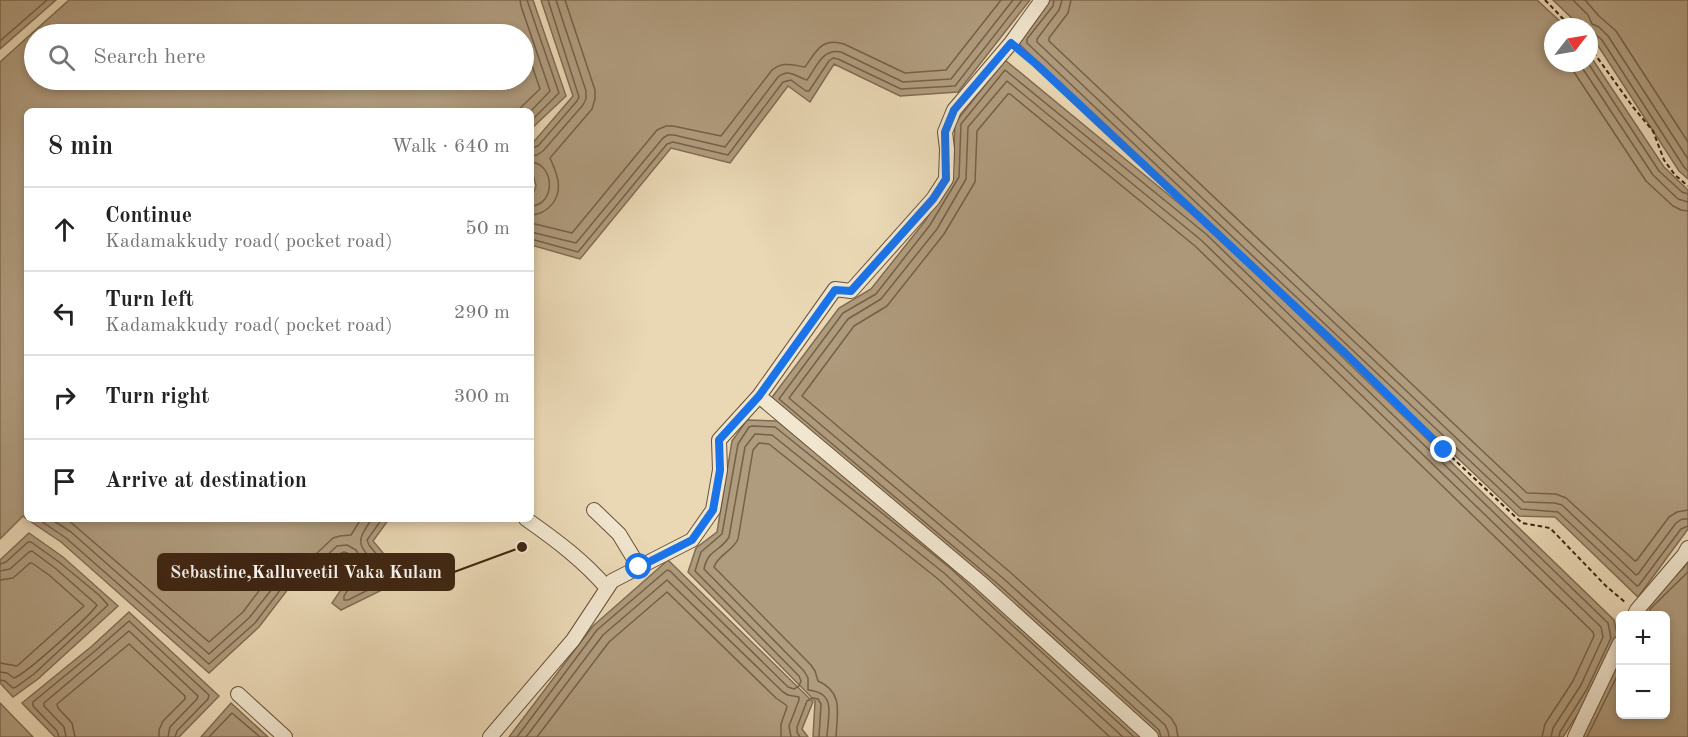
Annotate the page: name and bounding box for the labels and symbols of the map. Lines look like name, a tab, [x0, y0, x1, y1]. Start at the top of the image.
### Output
north arrow	[1544, 18, 1598, 72]
route end	[1430, 436, 1456, 462]
route start	[625, 553, 651, 579]
callout: Sebastine,Kalluveetil Vaka Kulam	[158, 554, 454, 590]
text: Sebastine,Kalluveetil Vaka Kulam	[170, 564, 442, 582]

